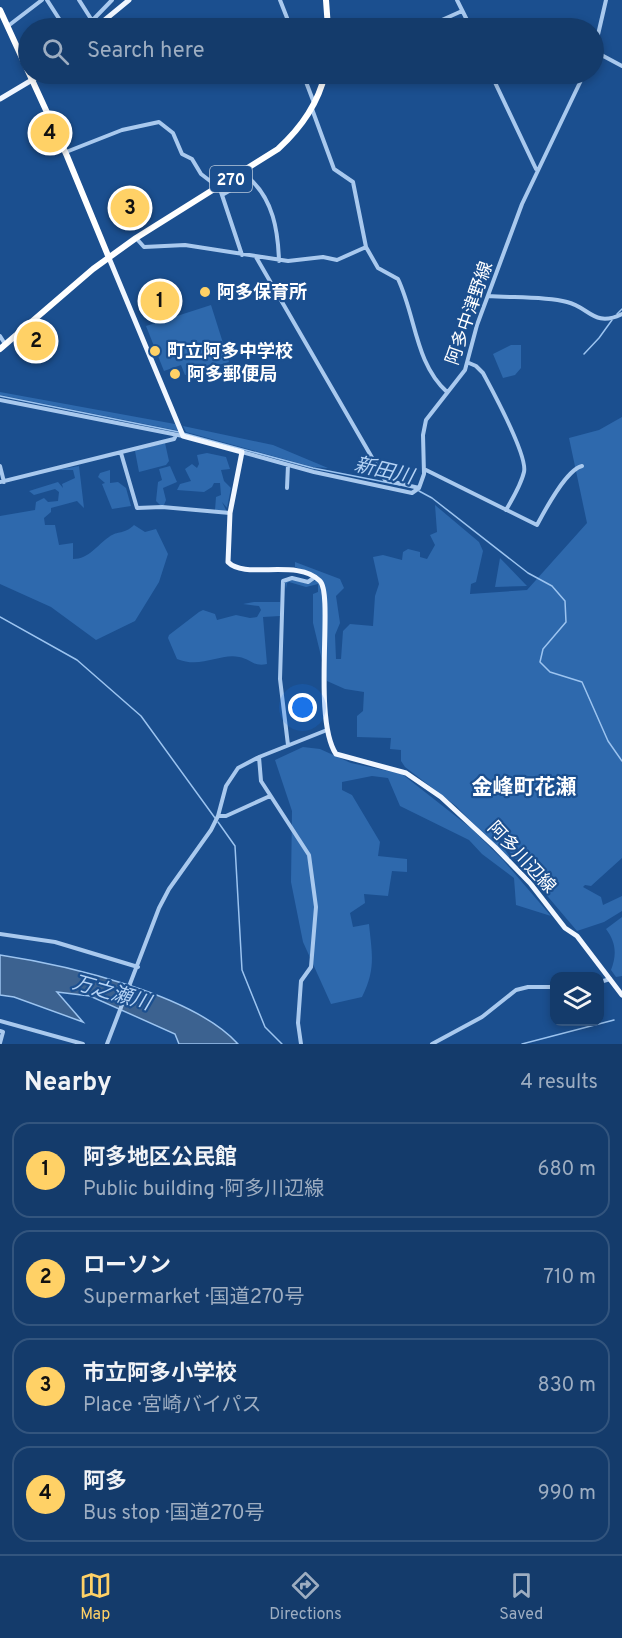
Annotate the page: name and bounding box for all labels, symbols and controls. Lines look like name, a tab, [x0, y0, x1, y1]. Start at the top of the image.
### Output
search box	[18, 18, 604, 84]
icon: search	[39, 35, 72, 68]
text: Search here	[87, 38, 205, 65]
pin: 4	[31, 110, 70, 156]
road number: 270	[210, 166, 252, 192]
pin: 3	[110, 186, 150, 230]
street label: 阿多中津野線	[442, 259, 499, 368]
pin: 1	[140, 278, 180, 324]
place label: 阿多保育所	[217, 282, 307, 305]
marker: 阿多保育所	[198, 285, 212, 299]
pin: 2	[16, 318, 56, 364]
place label: 町立阿多中学校	[167, 341, 293, 364]
marker: 町立阿多中学校	[148, 344, 162, 358]
place label: 阿多郵便局	[187, 364, 277, 387]
marker: 阿多郵便局	[168, 367, 182, 381]
water label: 新田川	[351, 453, 418, 492]
your location	[288, 693, 317, 722]
district label: 金峰町花瀬	[472, 775, 577, 802]
street label: 阿多川辺線	[482, 817, 560, 899]
water label: 万之瀬川	[69, 970, 155, 1018]
map controls	[550, 972, 604, 1026]
button: layers	[550, 972, 604, 1026]
text: Nearby	[24, 1067, 112, 1100]
text: 4 results	[521, 1070, 598, 1096]
text: 阿多地区公民館	[83, 1145, 237, 1172]
text: 1	[42, 1157, 50, 1183]
text: 680 m	[538, 1157, 596, 1183]
text: Public building · 阿多川辺線	[83, 1177, 324, 1203]
text: ローソン	[83, 1253, 171, 1280]
text: 2	[39, 1265, 52, 1291]
text: 710 m	[543, 1265, 596, 1291]
text: Supermarket · 国道270号	[83, 1285, 304, 1311]
text: 市立阿多小学校	[83, 1361, 237, 1388]
text: 3	[40, 1373, 52, 1399]
text: 830 m	[537, 1373, 596, 1399]
text: Place · 宮崎バイパス	[83, 1393, 262, 1419]
text: 阿多	[83, 1469, 127, 1496]
text: 4	[39, 1481, 52, 1507]
text: 990 m	[538, 1481, 596, 1507]
text: Bus stop · 国道270号	[83, 1501, 264, 1527]
tab: Map	[79, 1569, 112, 1625]
tab: Directions	[269, 1569, 342, 1625]
tab: Saved	[499, 1569, 543, 1625]

